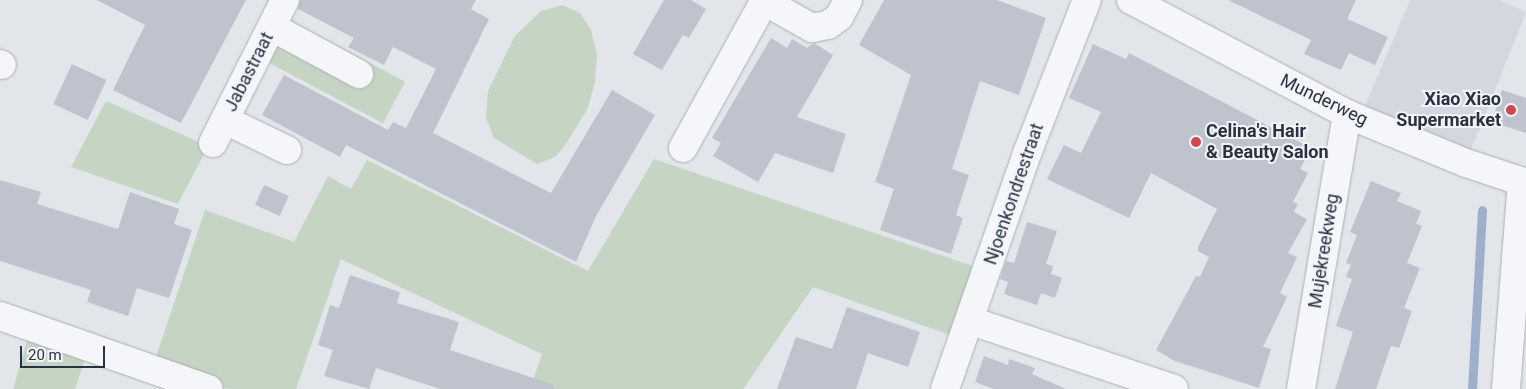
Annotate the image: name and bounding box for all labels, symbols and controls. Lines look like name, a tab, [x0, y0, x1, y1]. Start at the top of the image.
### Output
street label: Jabastraat	[220, 29, 278, 115]
street label: Munderweg	[1277, 70, 1371, 130]
place label: Xiao Xiao Supermarket	[1396, 89, 1501, 132]
marker: Xiao Xiao Supermarket	[1505, 104, 1517, 116]
street label: Njoenkondrestraat	[980, 120, 1048, 268]
place label: Celina's Hair & Beauty Salon	[1206, 121, 1329, 163]
marker: Celina's Hair & Beauty Salon	[1190, 136, 1202, 148]
street label: Mujekreekweg	[1304, 192, 1344, 310]
scale bar	[22, 336, 108, 368]
text: 20 m	[28, 346, 62, 364]

